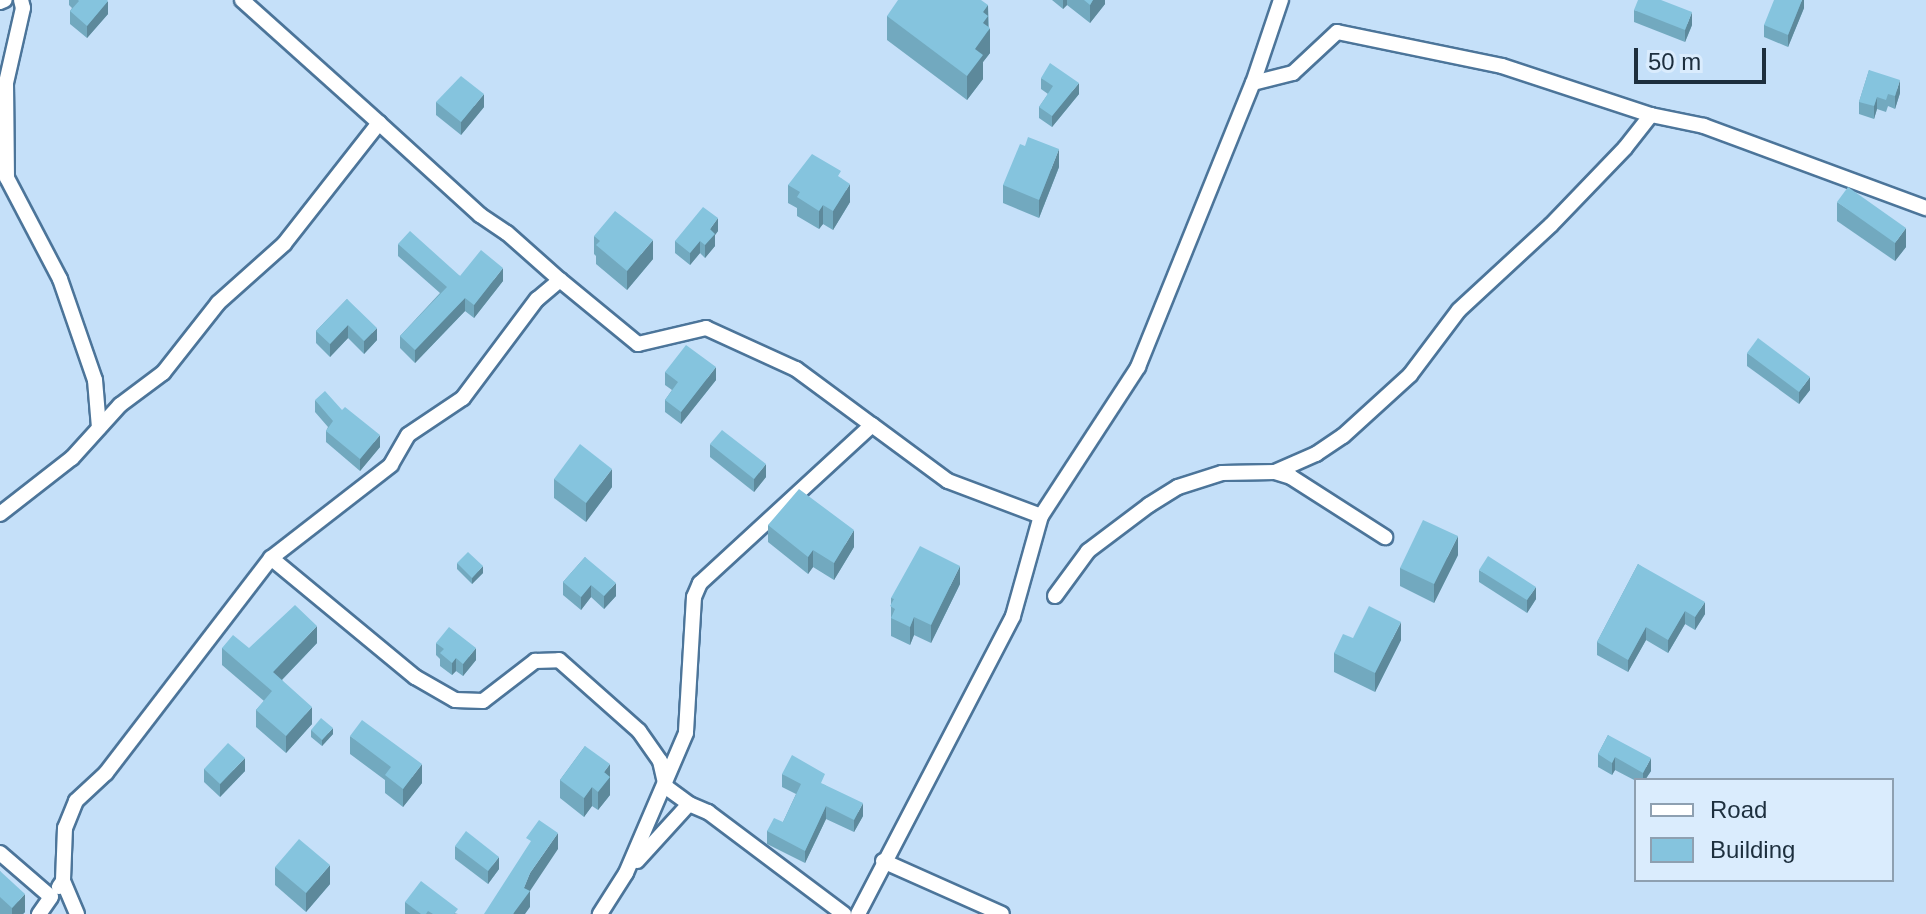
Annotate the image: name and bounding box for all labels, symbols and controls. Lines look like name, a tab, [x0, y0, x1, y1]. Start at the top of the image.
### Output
scale bar	[1638, 32, 1770, 82]
text: 50 m	[1648, 48, 1701, 75]
legend	[1634, 778, 1894, 882]
text: Road	[1710, 796, 1767, 823]
text: Building	[1710, 836, 1795, 863]

